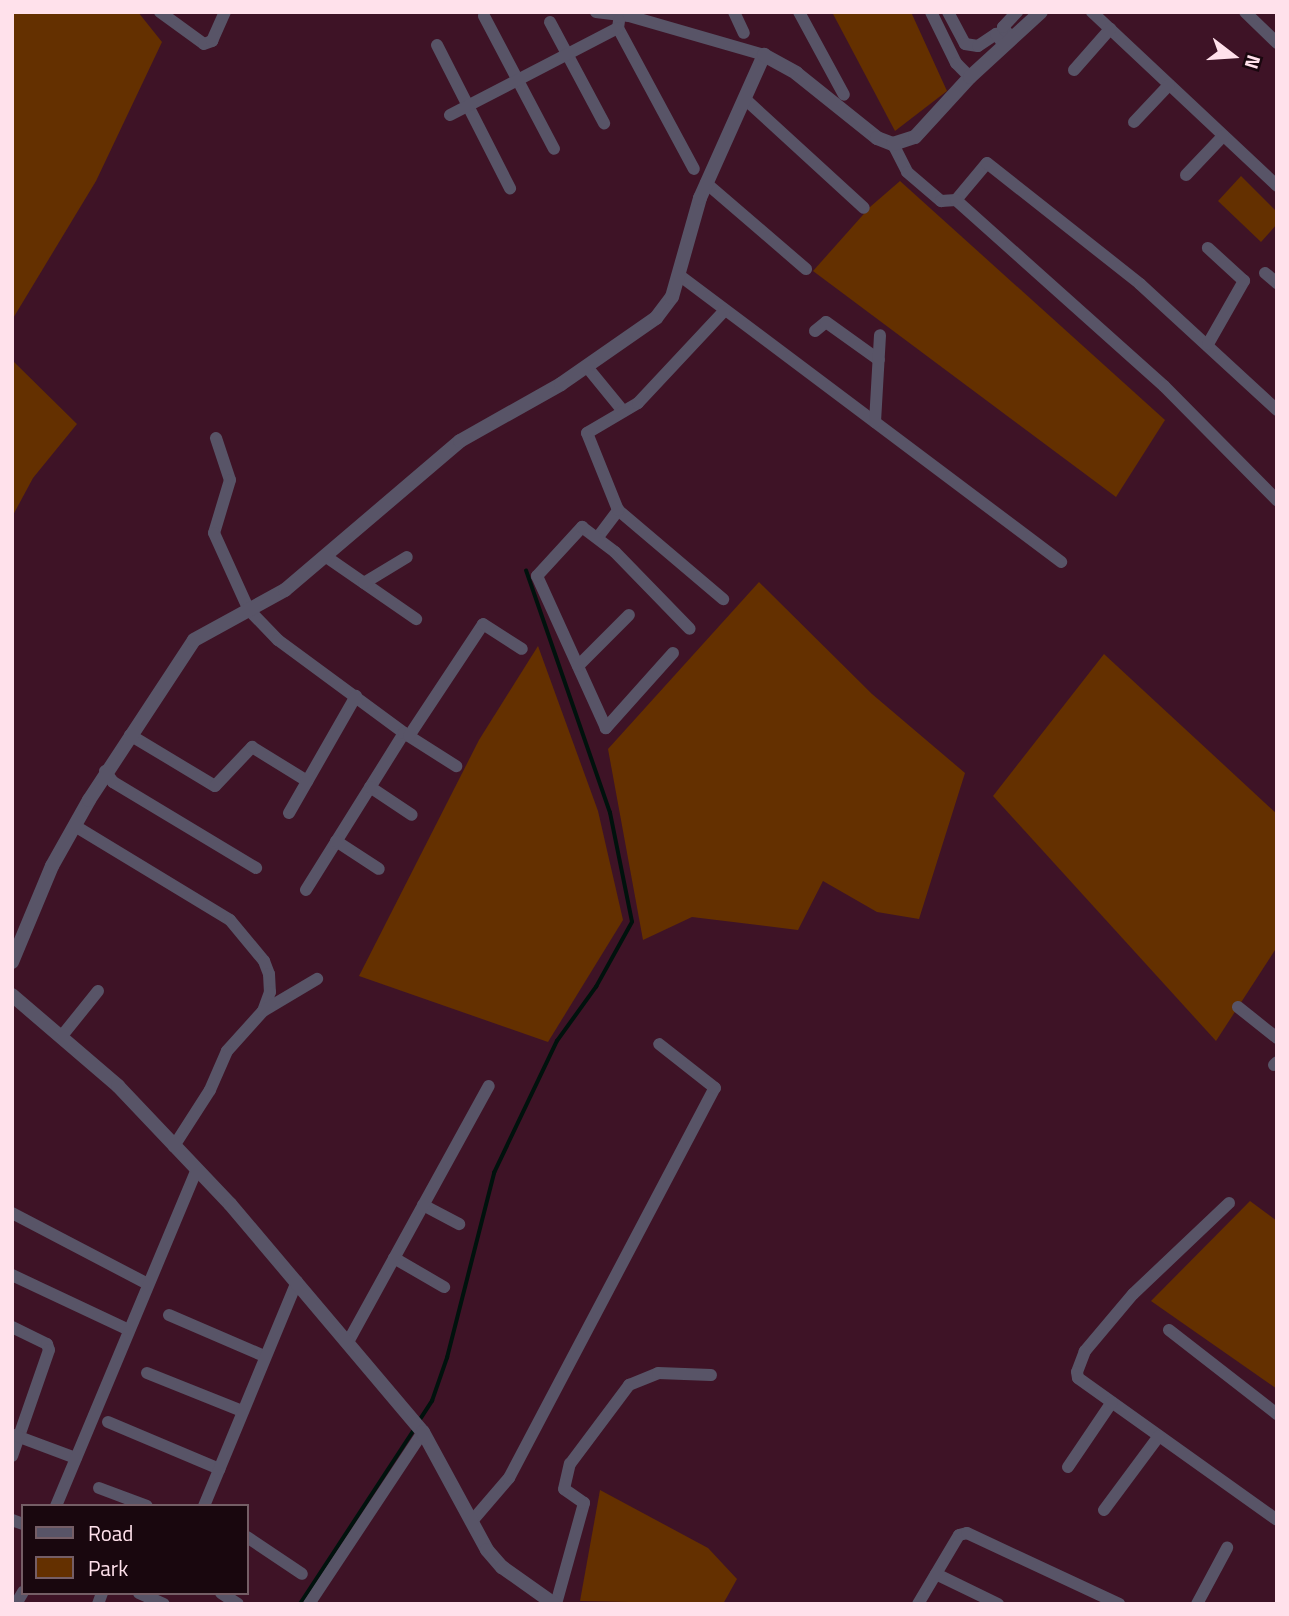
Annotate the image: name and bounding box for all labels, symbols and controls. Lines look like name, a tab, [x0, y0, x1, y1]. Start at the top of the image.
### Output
north arrow	[1198, 21, 1268, 91]
text: N	[1238, 52, 1269, 73]
legend	[21, 1504, 248, 1595]
text: Road	[88, 1517, 133, 1549]
text: Park	[88, 1552, 128, 1584]

